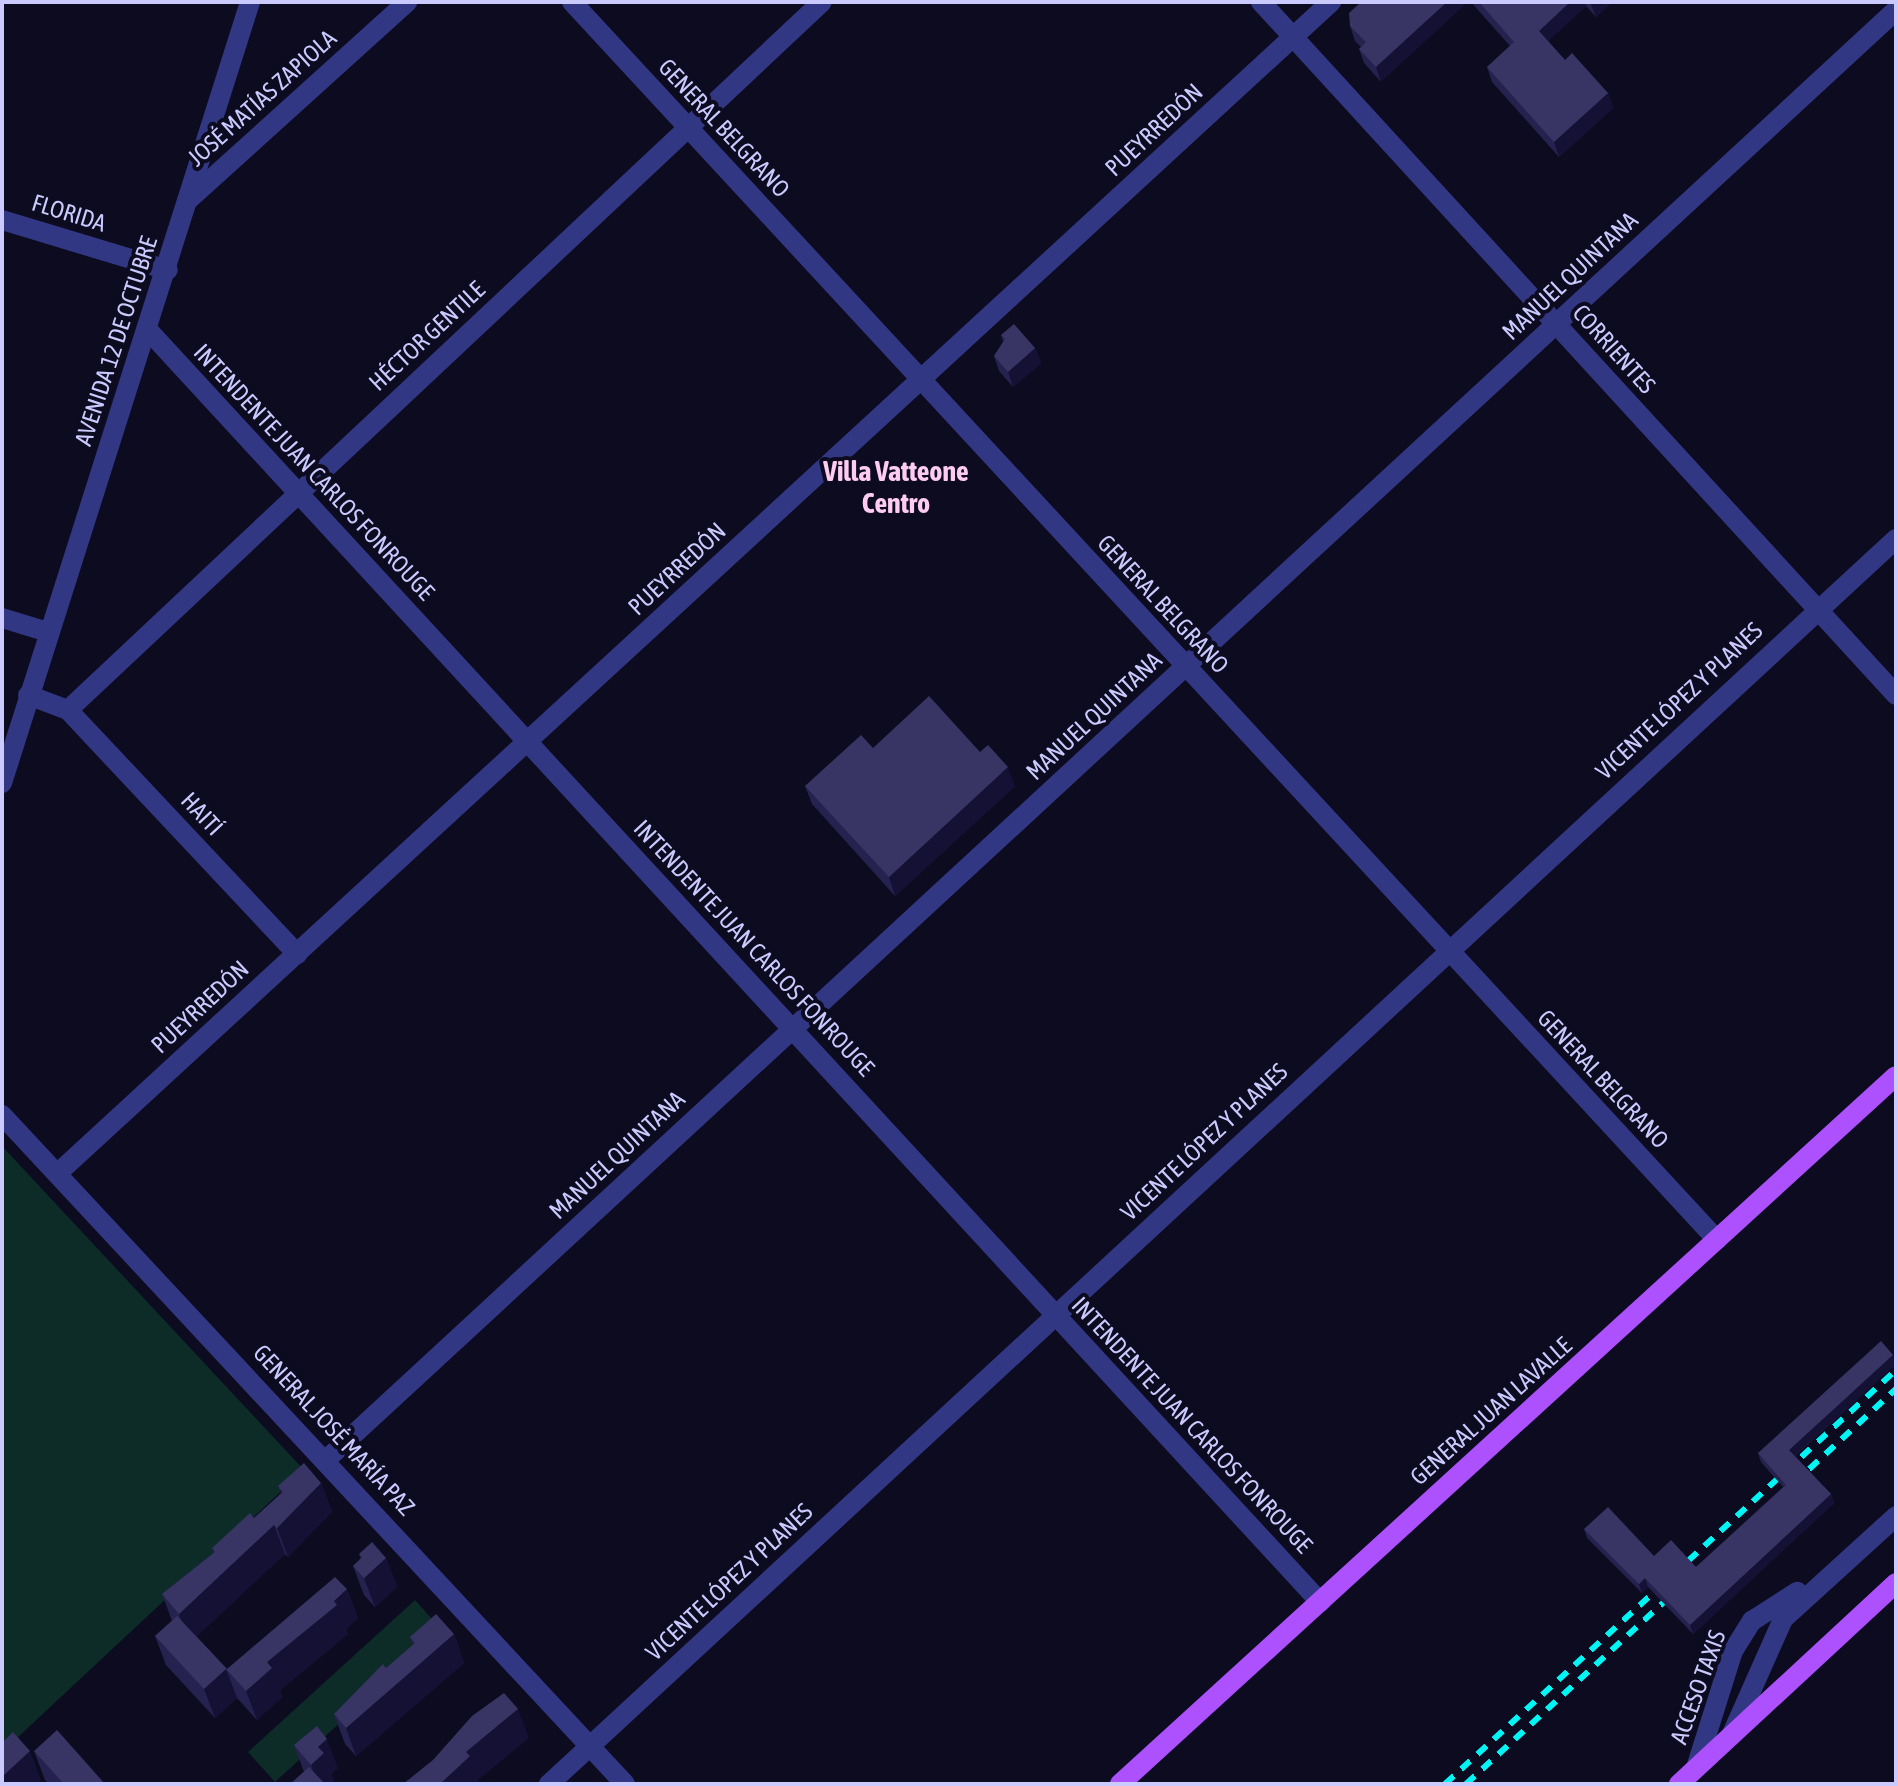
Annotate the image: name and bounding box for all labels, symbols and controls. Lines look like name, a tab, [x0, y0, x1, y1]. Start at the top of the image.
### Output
street label: JOSÉ MATÍAS ZAPIOLA	[182, 24, 342, 172]
street label: GENERAL BELGRANO	[653, 53, 795, 203]
street label: PUEYRREDÓN	[1099, 78, 1209, 182]
street label: FLORIDA	[29, 188, 109, 238]
street label: MANUEL QUINTANA	[1496, 206, 1644, 346]
street label: AVENIDA 12 DE OCTUBRE	[69, 233, 163, 449]
street label: HÉCTOR GENTILE	[363, 275, 491, 397]
street label: CORRIENTES	[1567, 299, 1661, 399]
street label: INTENDENTE JUAN CARLOS FONROUGE	[188, 338, 440, 606]
district label: Villa Vatteone Centro	[823, 454, 969, 520]
street label: PUEYRREDÓN	[622, 517, 732, 621]
street label: GENERAL BELGRANO	[1092, 529, 1234, 679]
street label: VICENTE LÓPEZ Y PLANES	[1590, 616, 1768, 786]
street label: MANUEL QUINTANA	[1020, 646, 1168, 786]
street label: HAITÍ	[175, 786, 229, 842]
street label: INTENDENTE JUAN CARLOS FONROUGE	[628, 814, 880, 1082]
street label: PUEYRREDÓN	[145, 955, 255, 1059]
street label: GENERAL BELGRANO	[1532, 1004, 1674, 1154]
street label: VICENTE LÓPEZ Y PLANES	[1115, 1057, 1293, 1227]
street label: MANUEL QUINTANA	[543, 1085, 691, 1225]
street label: INTENDENTE JUAN CARLOS FONROUGE	[1066, 1291, 1318, 1559]
street label: GENERAL JUAN LAVALLE	[1404, 1331, 1578, 1491]
street label: GENERAL JOSÉ MARÍA PAZ	[247, 1339, 421, 1521]
street label: VICENTE LÓPEZ Y PLANES	[640, 1497, 818, 1667]
street label: ACCESO TAXIS	[1664, 1626, 1732, 1748]

